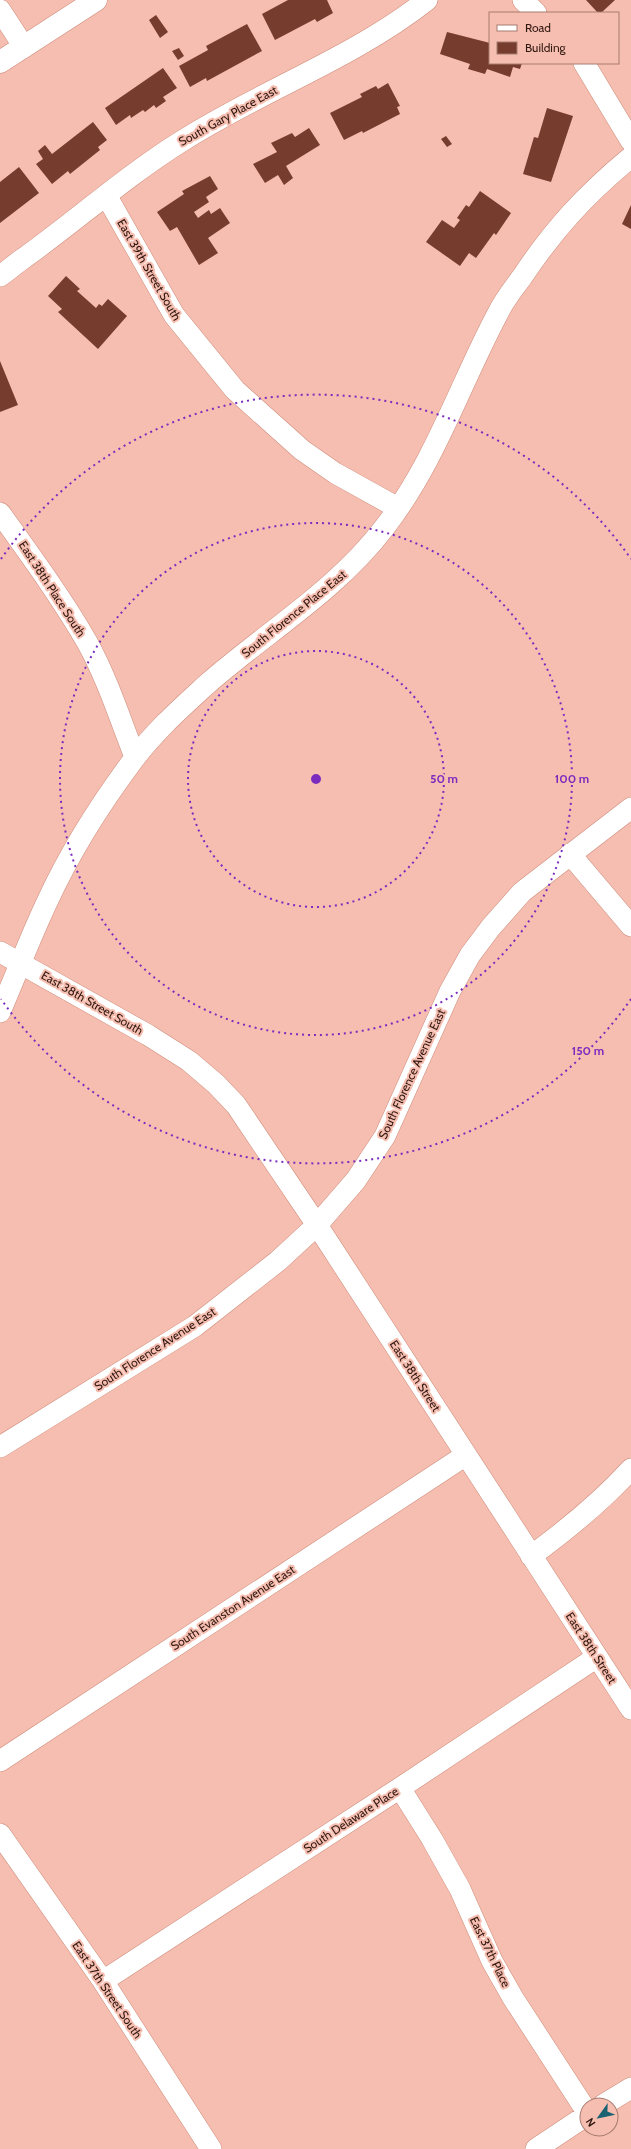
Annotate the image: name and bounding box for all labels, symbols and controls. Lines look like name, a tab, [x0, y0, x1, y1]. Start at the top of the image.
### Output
legend	[489, 12, 619, 64]
text: Road	[525, 20, 551, 35]
text: Building	[525, 40, 567, 55]
street label: South Gary Place East	[176, 82, 280, 149]
street label: East 39th Street South	[114, 216, 185, 323]
street label: East 38th Place South	[16, 538, 89, 639]
street label: South Florence Place East	[238, 567, 349, 661]
text: 50 m	[430, 771, 458, 786]
text: 100 m	[555, 771, 589, 786]
centre of rings	[309, 772, 323, 786]
street label: East 38th Street South	[39, 967, 146, 1038]
street label: South Florence Avenue East	[375, 1006, 448, 1141]
text: 150 m	[572, 1043, 604, 1058]
street label: South Florence Avenue East	[91, 1304, 218, 1393]
street label: East 38th Street	[387, 1337, 444, 1414]
street label: South Evanston Avenue East	[168, 1562, 298, 1653]
street label: East 38th Street	[563, 1609, 620, 1686]
street label: South Delaware Place	[300, 1783, 401, 1856]
street label: East 37th Place	[467, 1914, 514, 1990]
street label: East 37th Street South	[69, 1938, 145, 2041]
north arrow	[579, 2097, 619, 2137]
text: N	[583, 2115, 599, 2130]

